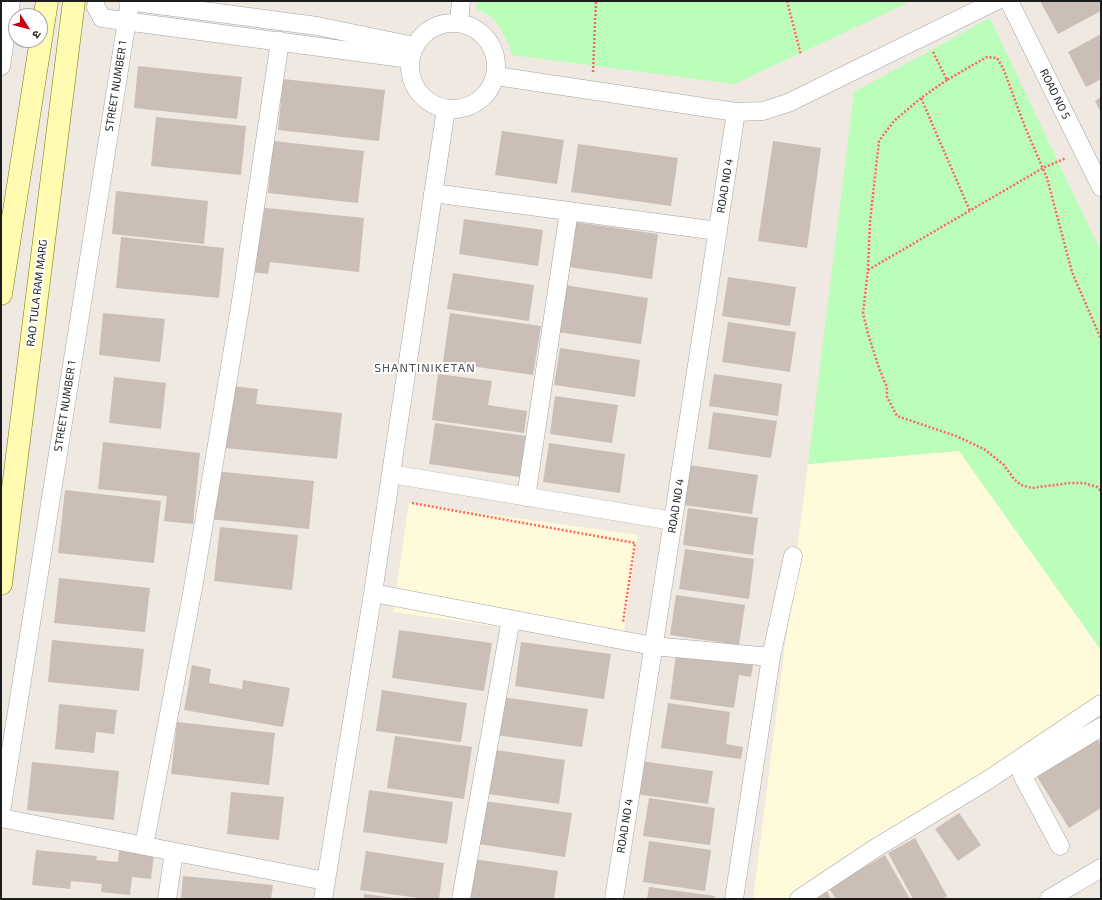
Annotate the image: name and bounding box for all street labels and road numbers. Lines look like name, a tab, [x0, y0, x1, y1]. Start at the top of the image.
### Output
street label: STREET NUMBER 1	[102, 40, 130, 132]
street label: ROAD NO 5	[1037, 67, 1073, 121]
street label: ROAD NO 4	[714, 158, 736, 214]
street label: RAO TULA RAM MARG	[24, 239, 50, 347]
street label: STREET NUMBER 1	[51, 360, 79, 452]
street label: ROAD NO 4	[665, 478, 687, 534]
street label: ROAD NO 4	[614, 798, 636, 854]

